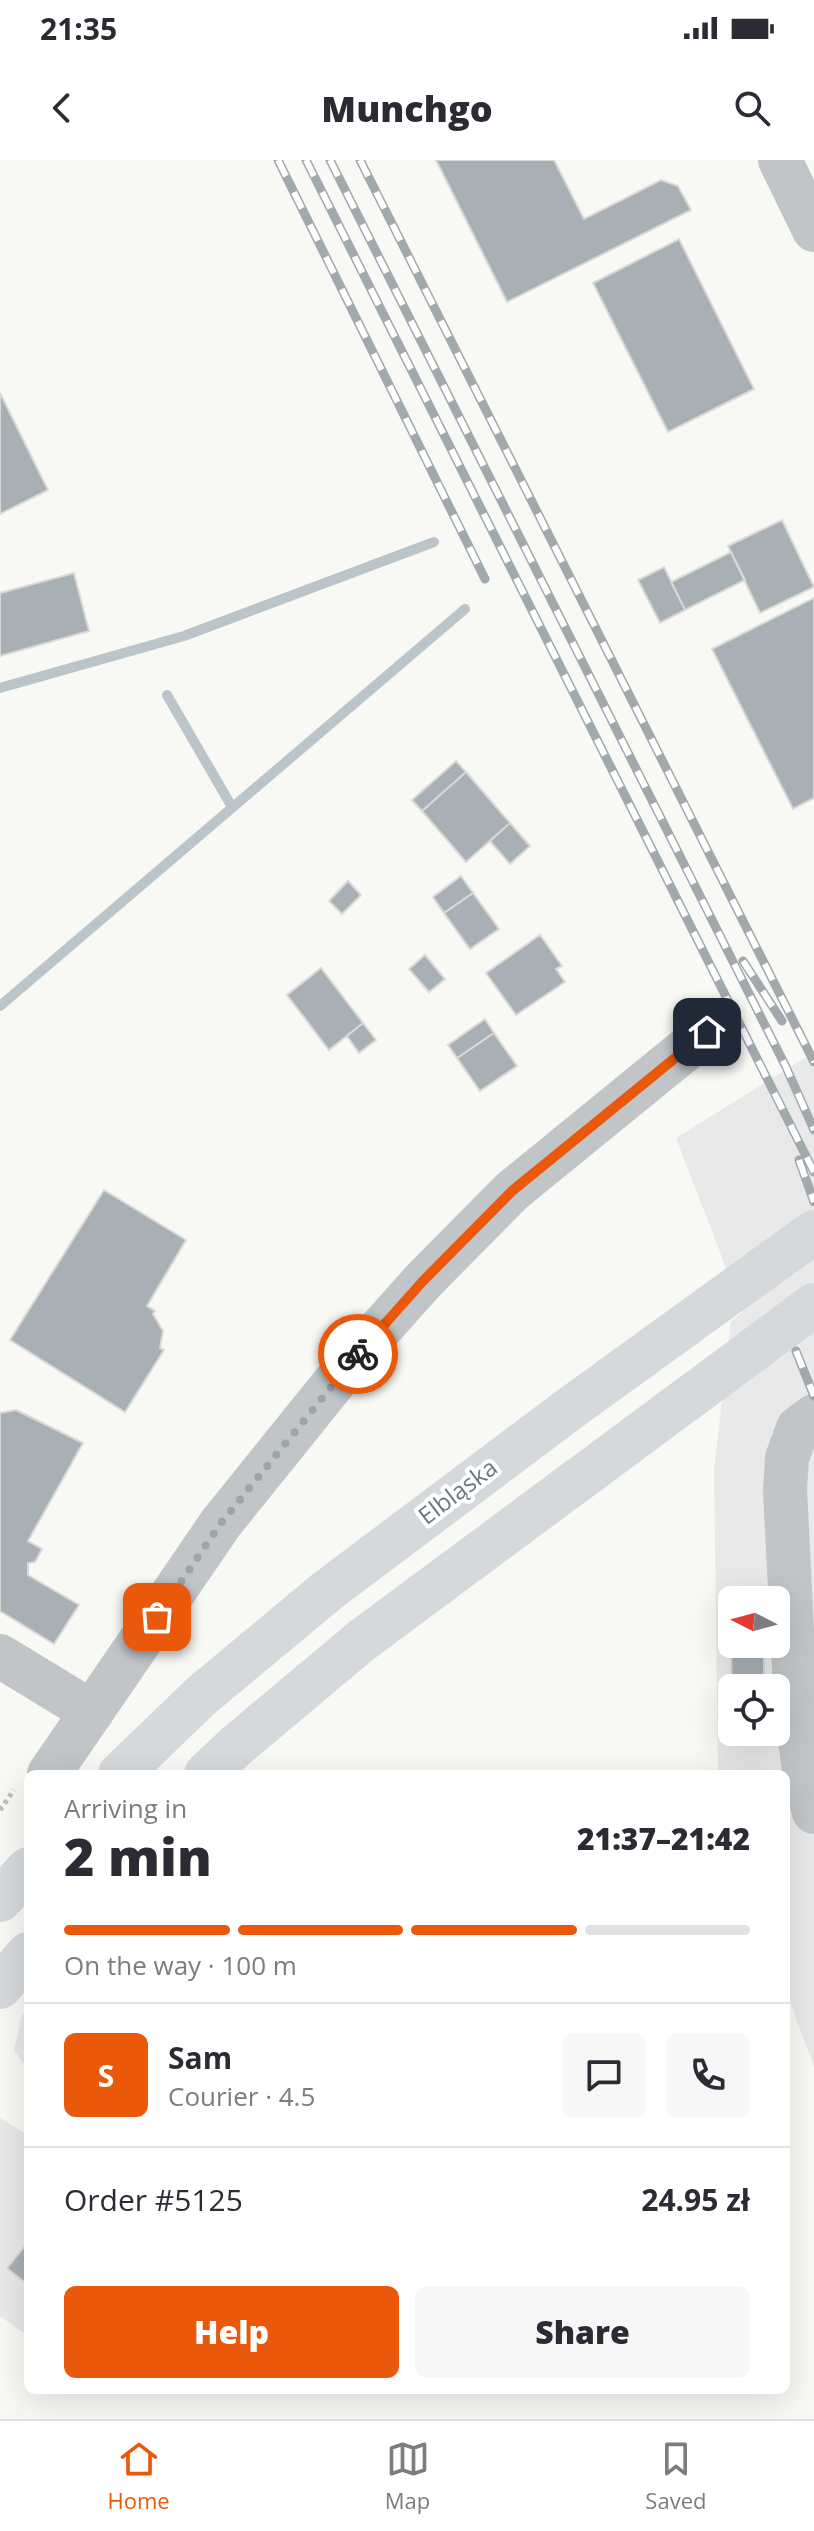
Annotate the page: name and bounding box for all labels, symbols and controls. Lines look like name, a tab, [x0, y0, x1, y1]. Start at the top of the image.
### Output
text: 21:35	[40, 8, 117, 49]
text: Munchgo	[321, 84, 493, 133]
icon: back	[40, 86, 84, 130]
icon: search	[730, 86, 774, 130]
pin	[673, 998, 741, 1066]
icon: home	[685, 1010, 729, 1054]
courier	[318, 1314, 398, 1394]
icon: bike	[336, 1332, 380, 1376]
street label: Elbląska	[411, 1450, 503, 1531]
pin	[123, 1583, 191, 1651]
north arrow	[718, 1586, 790, 1658]
map controls	[718, 1586, 790, 1746]
icon: bag	[135, 1595, 179, 1639]
button: locate	[718, 1674, 790, 1746]
text: Arriving in	[64, 1790, 187, 1826]
text: 21:37–21:42	[577, 1818, 750, 1859]
text: 2 min	[64, 1820, 212, 1891]
text: On the way · 100 m	[64, 1947, 297, 1983]
button: chat	[562, 2033, 646, 2117]
button: phone	[666, 2033, 750, 2117]
text: Sam	[168, 2037, 232, 2078]
text: S	[98, 2055, 114, 2096]
text: Courier · 4.5	[168, 2078, 315, 2114]
text: Order #5125	[64, 2179, 243, 2220]
text: 24.95 zł	[641, 2179, 750, 2220]
button: Help	[64, 2286, 399, 2378]
button: Share	[415, 2286, 750, 2378]
tab: Home	[108, 2437, 170, 2515]
tab: Map	[385, 2437, 430, 2515]
tab: Saved	[645, 2437, 706, 2515]

